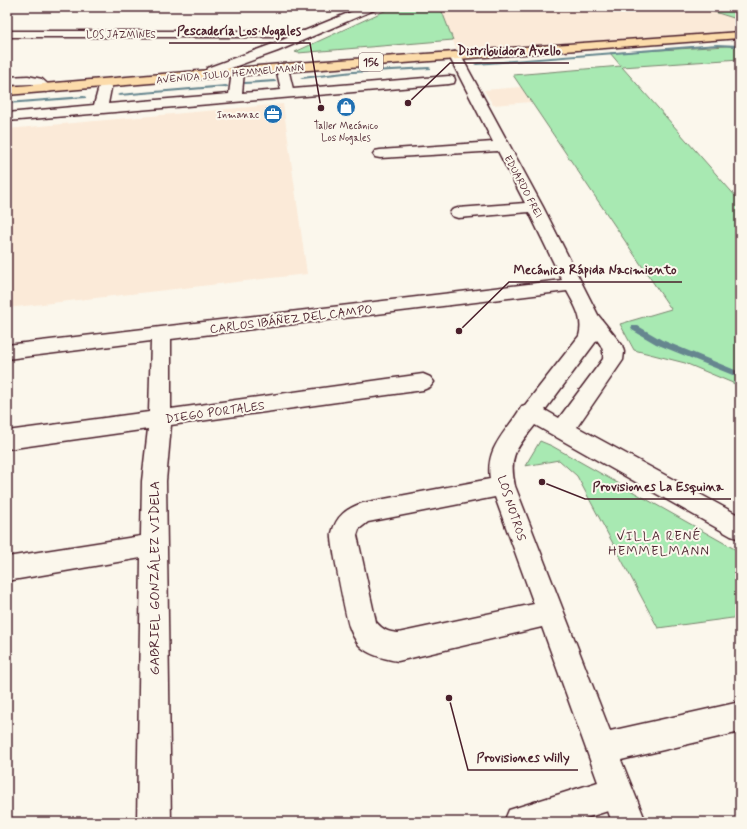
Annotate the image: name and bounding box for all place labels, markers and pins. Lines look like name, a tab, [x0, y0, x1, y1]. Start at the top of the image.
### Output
callout: Pescadería Los Nogales	[169, 18, 310, 43]
callout: Distribuidora Avello	[450, 38, 569, 63]
shop icon: Taller Mecánico Los Nogales	[335, 96, 357, 118]
office icon: Inmanac	[262, 103, 284, 125]
place label: Inmanac	[217, 109, 259, 122]
place label: Taller Mecánico Los Nogales	[314, 119, 378, 145]
callout: Mecánica Rápida Nacimiento	[509, 257, 682, 282]
callout: Provisiones La Esquina	[585, 474, 731, 499]
callout: Provisiones Willy	[468, 745, 578, 770]

